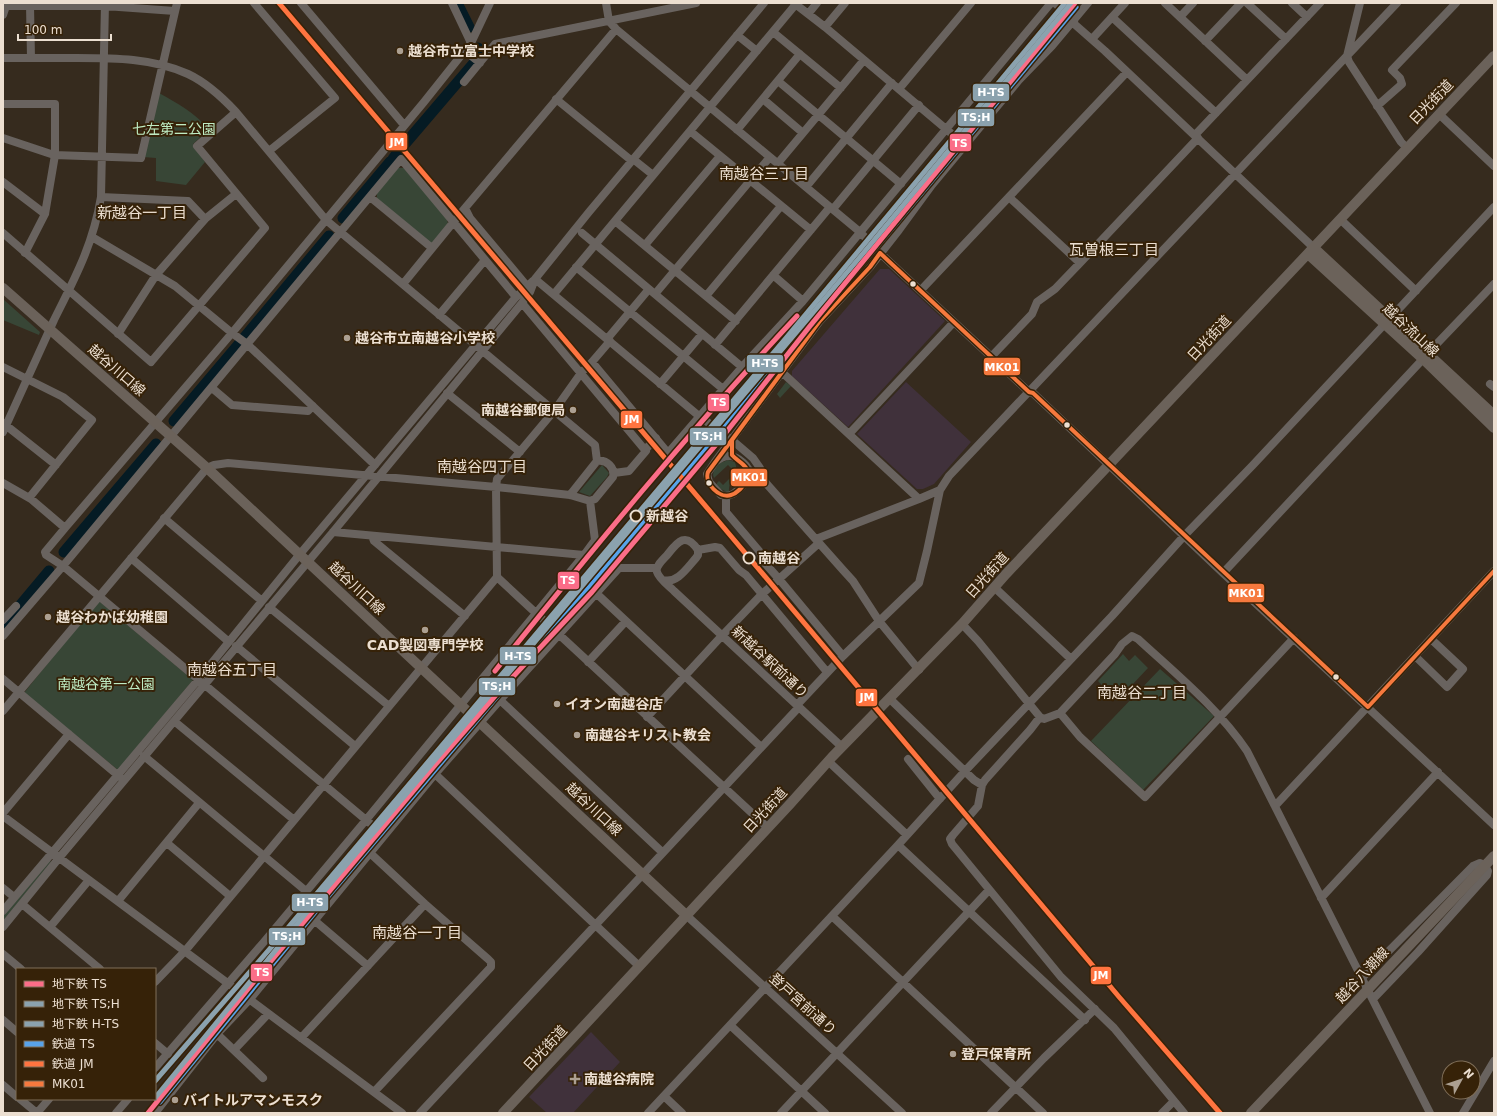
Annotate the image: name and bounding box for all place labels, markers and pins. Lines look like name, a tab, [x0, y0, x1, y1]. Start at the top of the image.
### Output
place label: 越谷市立富士中学校	[408, 43, 534, 59]
marker: 越谷市立富士中学校	[395, 46, 405, 56]
unlabelled marker	[908, 279, 918, 289]
place label: 越谷市立南越谷小学校	[355, 330, 495, 346]
marker: 越谷市立南越谷小学校	[342, 333, 352, 343]
place label: 南越谷郵便局	[481, 402, 565, 418]
marker: 南越谷郵便局	[568, 405, 578, 415]
unlabelled marker	[1062, 420, 1072, 430]
unlabelled marker	[704, 478, 714, 488]
place label: 新越谷	[646, 508, 689, 524]
marker: 新越谷	[629, 509, 643, 523]
place label: 南越谷	[758, 550, 801, 566]
marker: 南越谷	[742, 551, 756, 565]
place label: 越谷わかば幼稚園	[56, 609, 168, 625]
marker: 越谷わかば幼稚園	[43, 612, 53, 622]
marker: CAD製図専門学校	[420, 625, 430, 635]
place label: CAD製図専門学校	[367, 637, 483, 653]
unlabelled marker	[1331, 672, 1341, 682]
place label: イオン南越谷店	[565, 696, 663, 712]
marker: イオン南越谷店	[552, 699, 562, 709]
place label: 南越谷キリスト教会	[585, 727, 711, 743]
marker: 南越谷キリスト教会	[572, 730, 582, 740]
place label: 登戸保育所	[961, 1046, 1031, 1062]
marker: 登戸保育所	[948, 1049, 958, 1059]
place label: 南越谷病院	[584, 1071, 654, 1087]
marker: 南越谷病院	[569, 1073, 581, 1085]
place label: バイトルアマンモスク	[183, 1092, 323, 1108]
marker: バイトルアマンモスク	[170, 1095, 180, 1105]

